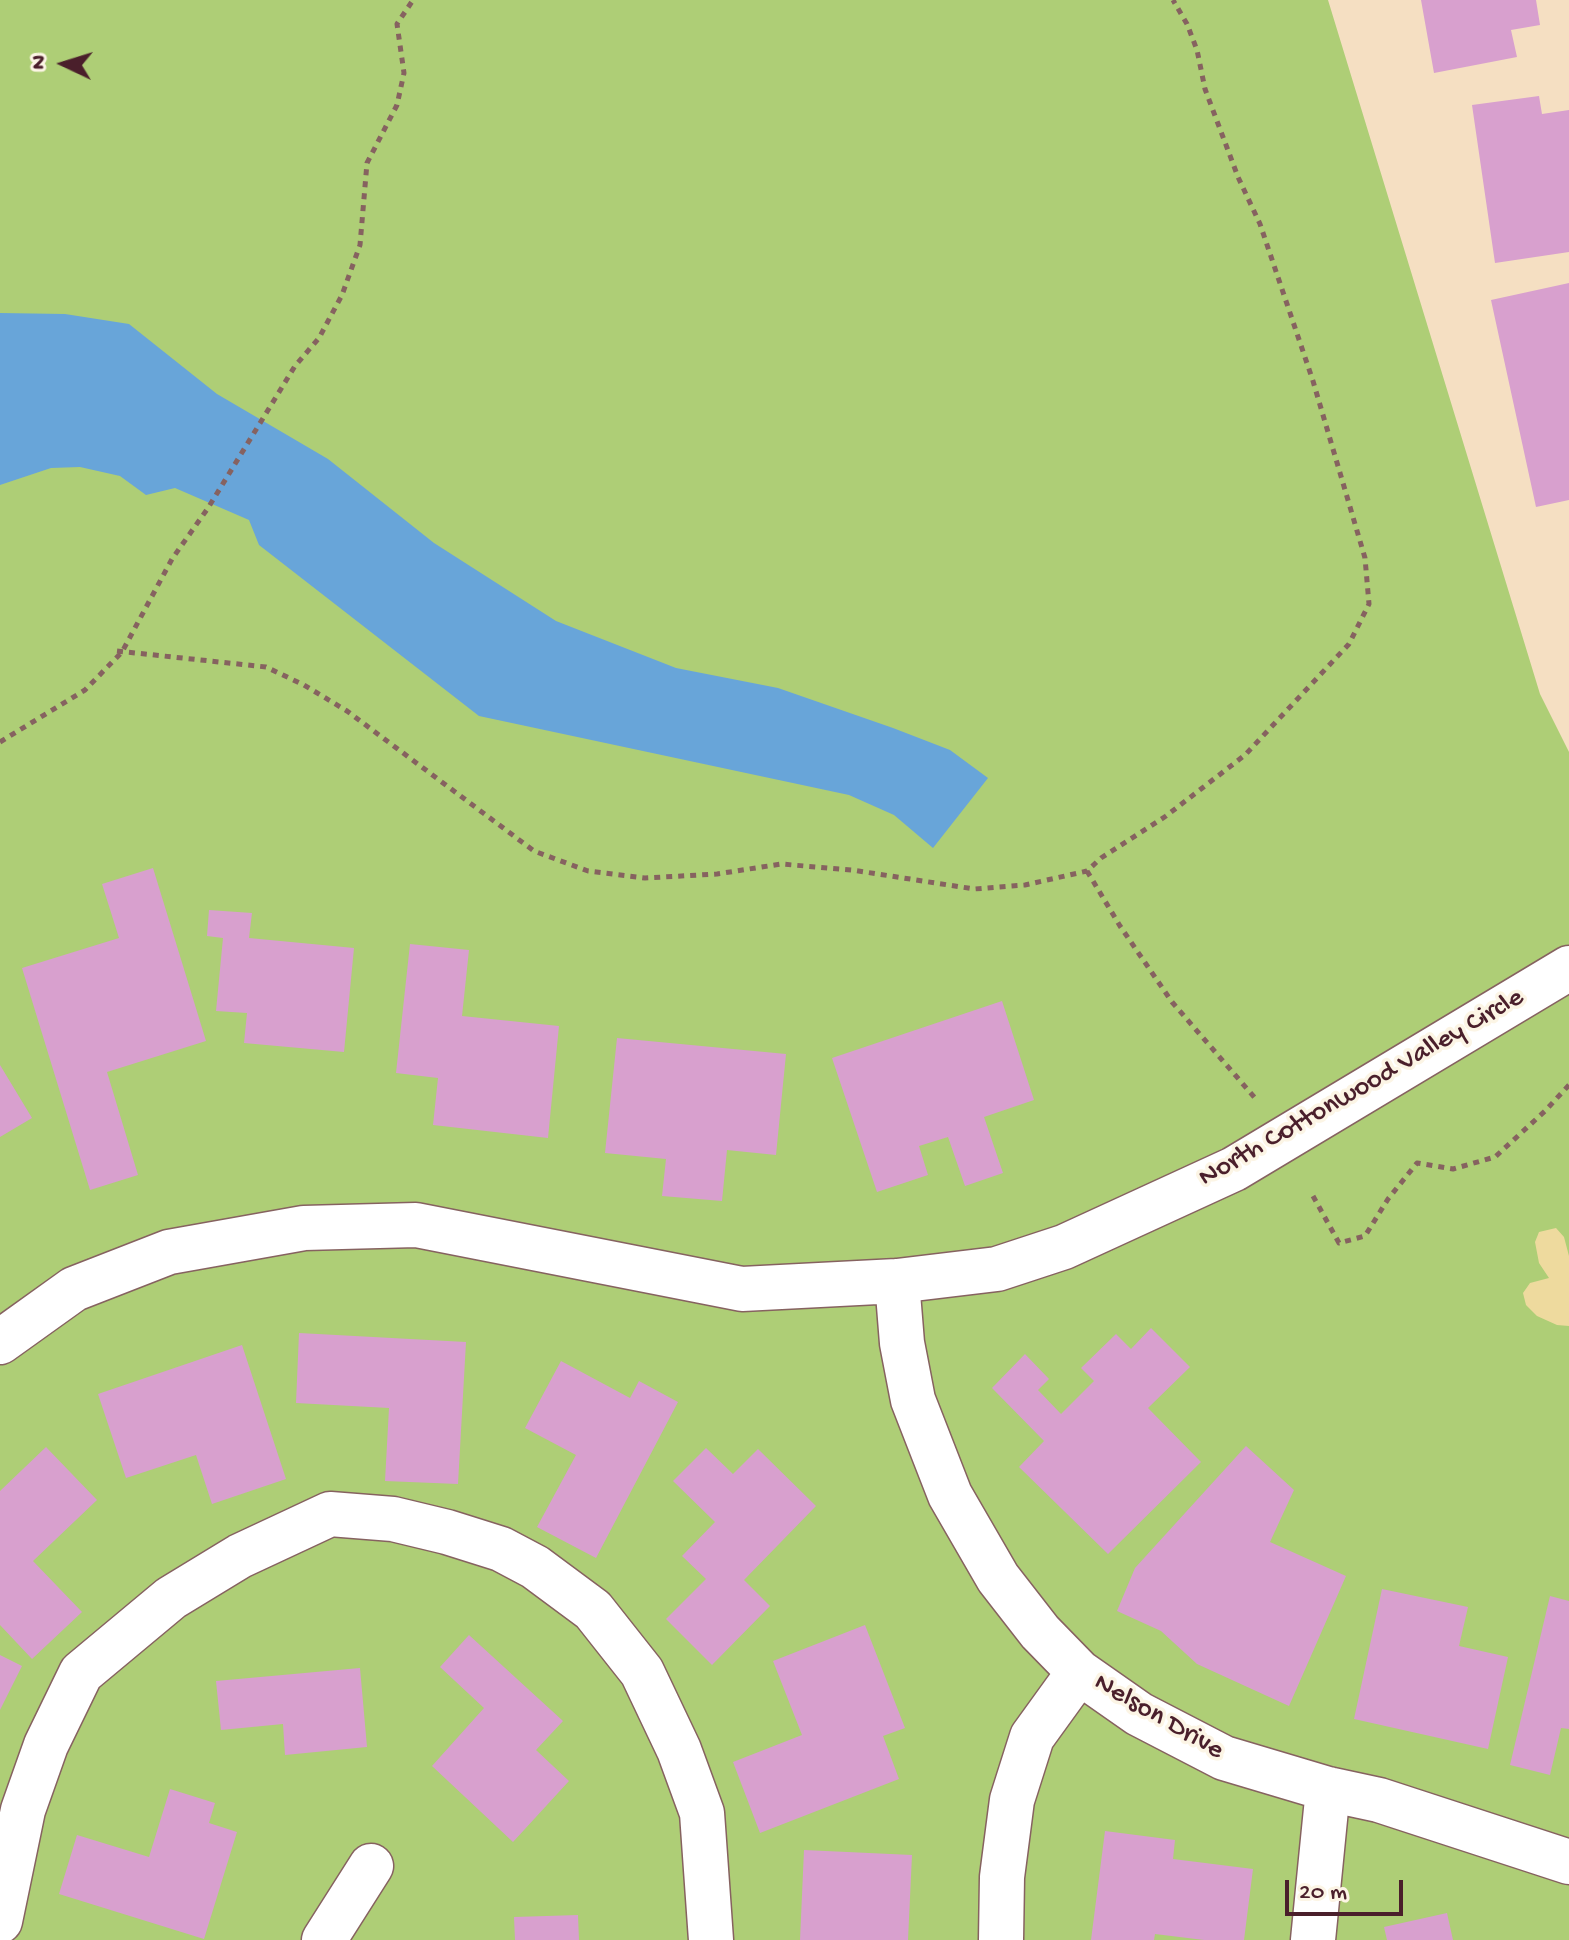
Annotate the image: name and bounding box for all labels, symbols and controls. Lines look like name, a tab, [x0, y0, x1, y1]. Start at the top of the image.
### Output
north arrow	[24, 24, 104, 104]
text: N	[27, 54, 54, 70]
street label: North Cottonwood Valley Circle	[1194, 982, 1530, 1196]
street label: Nelson Drive	[1087, 1667, 1229, 1769]
scale bar	[1289, 1864, 1407, 1914]
text: 20 m	[1299, 1879, 1347, 1908]

